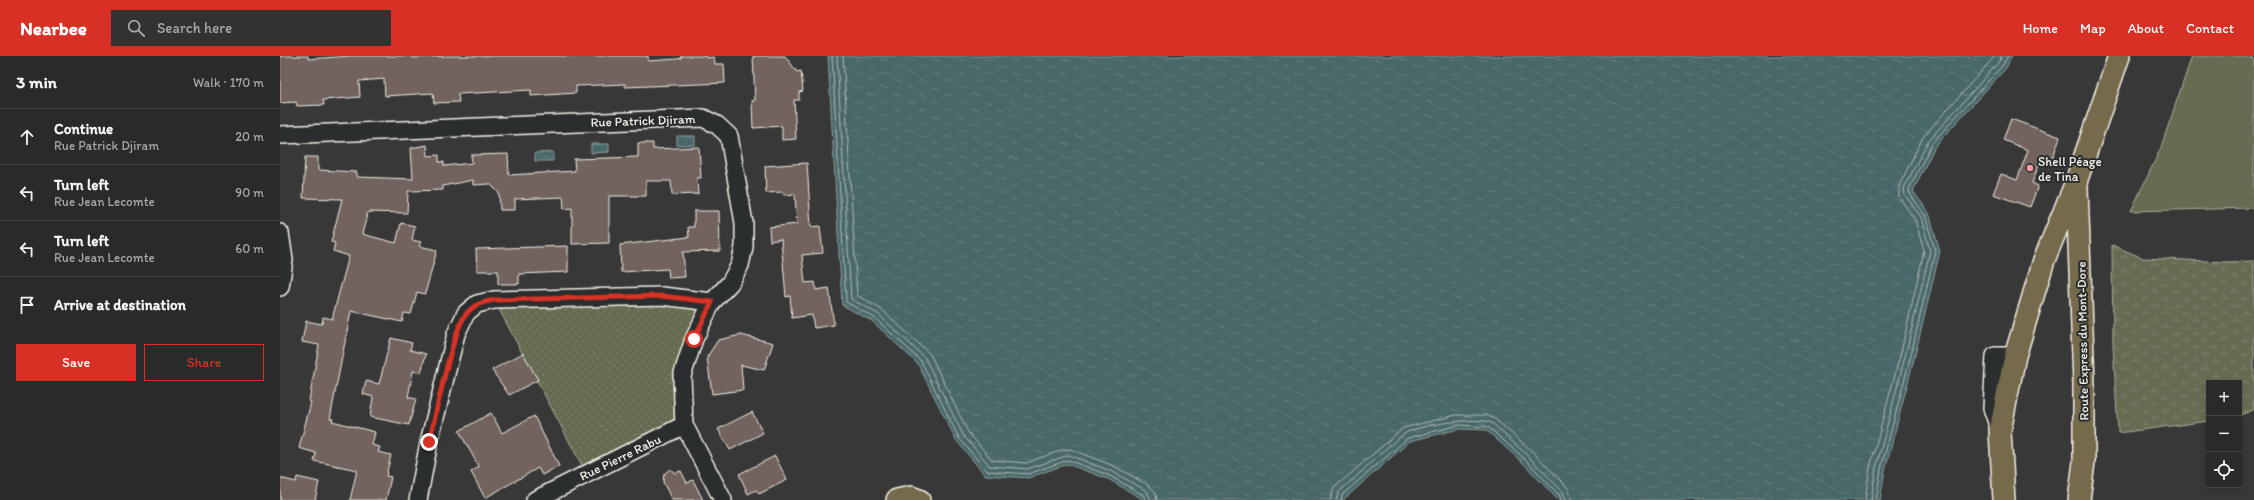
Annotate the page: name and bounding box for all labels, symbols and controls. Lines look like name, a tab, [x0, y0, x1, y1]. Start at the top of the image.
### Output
search box	[111, 10, 391, 46]
text: Nearbee	[20, 17, 87, 40]
icon: search	[125, 17, 147, 39]
text: Search here	[157, 19, 232, 37]
text: Home	[2023, 20, 2058, 37]
text: Map	[2080, 20, 2106, 37]
text: About	[2128, 20, 2164, 37]
text: Contact	[2186, 20, 2234, 37]
text: 3 min	[16, 72, 57, 92]
text: Walk · 170 m	[193, 75, 264, 90]
street label: Rue Patrick Djiram	[590, 111, 696, 130]
text: Continue	[54, 120, 113, 138]
icon: ahead	[16, 126, 38, 148]
text: 20 m	[235, 129, 264, 144]
text: Rue Patrick Djiram	[54, 138, 159, 153]
place label: Shell Péage de Tina	[2038, 154, 2102, 184]
marker: Shell Péage de Tina	[2025, 163, 2035, 173]
text: Turn left	[54, 176, 109, 194]
icon: left	[16, 182, 38, 204]
text: 90 m	[235, 185, 264, 200]
text: Rue Jean Lecomte	[54, 194, 155, 209]
text: Turn left	[54, 232, 109, 250]
icon: left	[16, 238, 38, 260]
text: 60 m	[235, 241, 264, 256]
text: Rue Jean Lecomte	[54, 250, 155, 265]
street label: Route Express du Mont-Dore	[2074, 261, 2091, 421]
icon: arrive	[16, 294, 38, 316]
text: Arrive at destination	[54, 296, 186, 314]
route start	[685, 330, 703, 348]
button: Save	[16, 344, 136, 381]
button: Share	[144, 344, 264, 381]
map controls	[2206, 380, 2242, 488]
button: +	[2206, 380, 2242, 416]
button: −	[2206, 416, 2242, 452]
street label: Rue Pierre Rabu	[577, 431, 663, 484]
route end	[420, 433, 438, 451]
button: locate	[2206, 452, 2242, 488]

